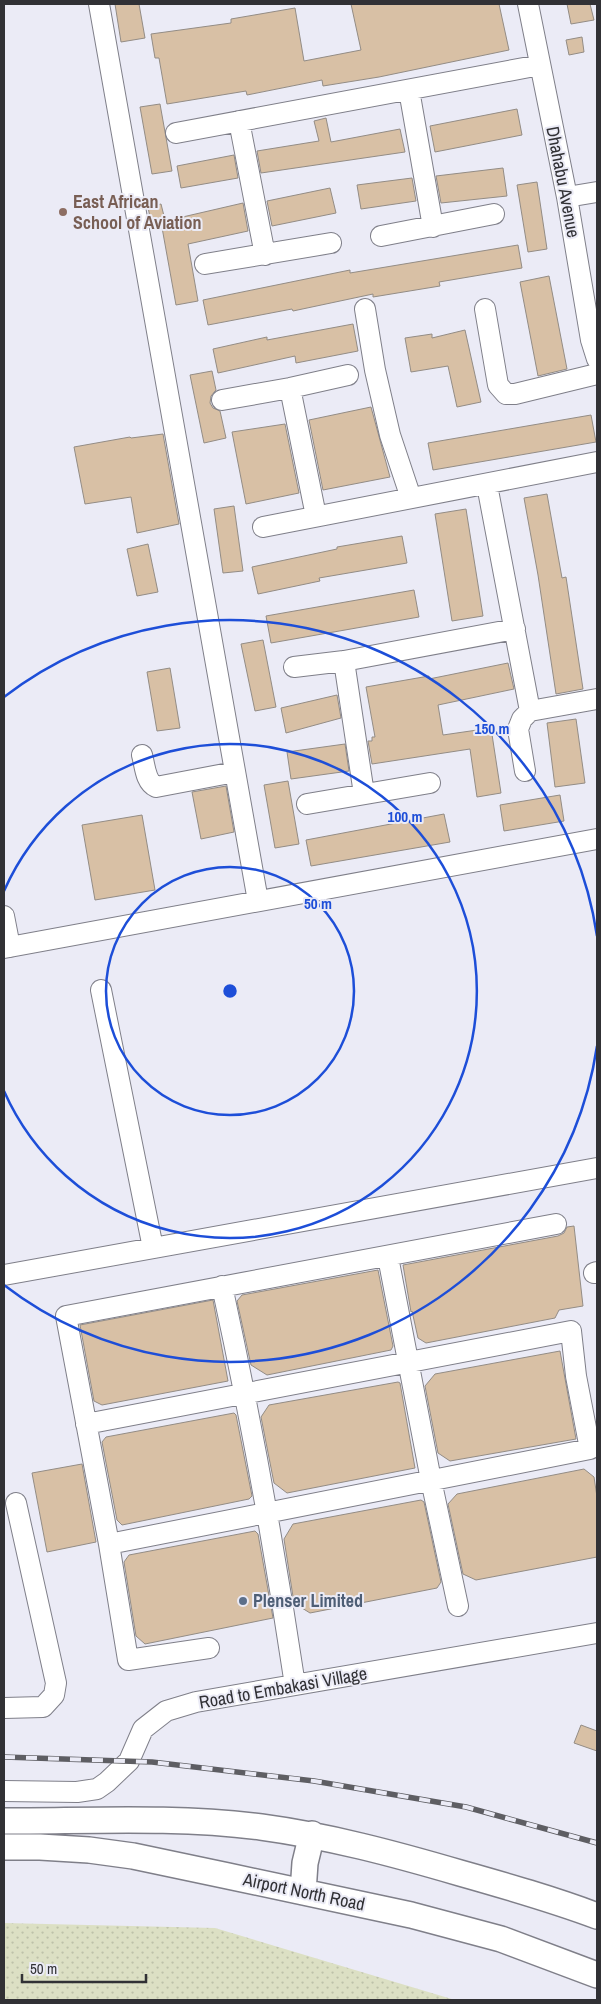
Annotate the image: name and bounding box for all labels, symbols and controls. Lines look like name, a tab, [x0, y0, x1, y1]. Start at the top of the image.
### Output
street label: Dhahabu Avenue	[540, 124, 587, 240]
place label: East African School of Aviation	[73, 189, 202, 235]
marker: East African School of Aviation	[57, 206, 69, 218]
text: 150 m	[475, 718, 509, 739]
text: 100 m	[388, 806, 422, 827]
text: 50 m	[304, 893, 332, 914]
centre of rings	[221, 982, 239, 1000]
place label: Plenser Limited	[253, 1588, 363, 1613]
marker: Plenser Limited	[237, 1595, 249, 1607]
street label: Road to Embakasi Village	[197, 1660, 369, 1715]
street label: Airport North Road	[240, 1866, 367, 1917]
scale bar	[22, 1952, 146, 1984]
text: 50 m	[30, 1958, 57, 1979]

